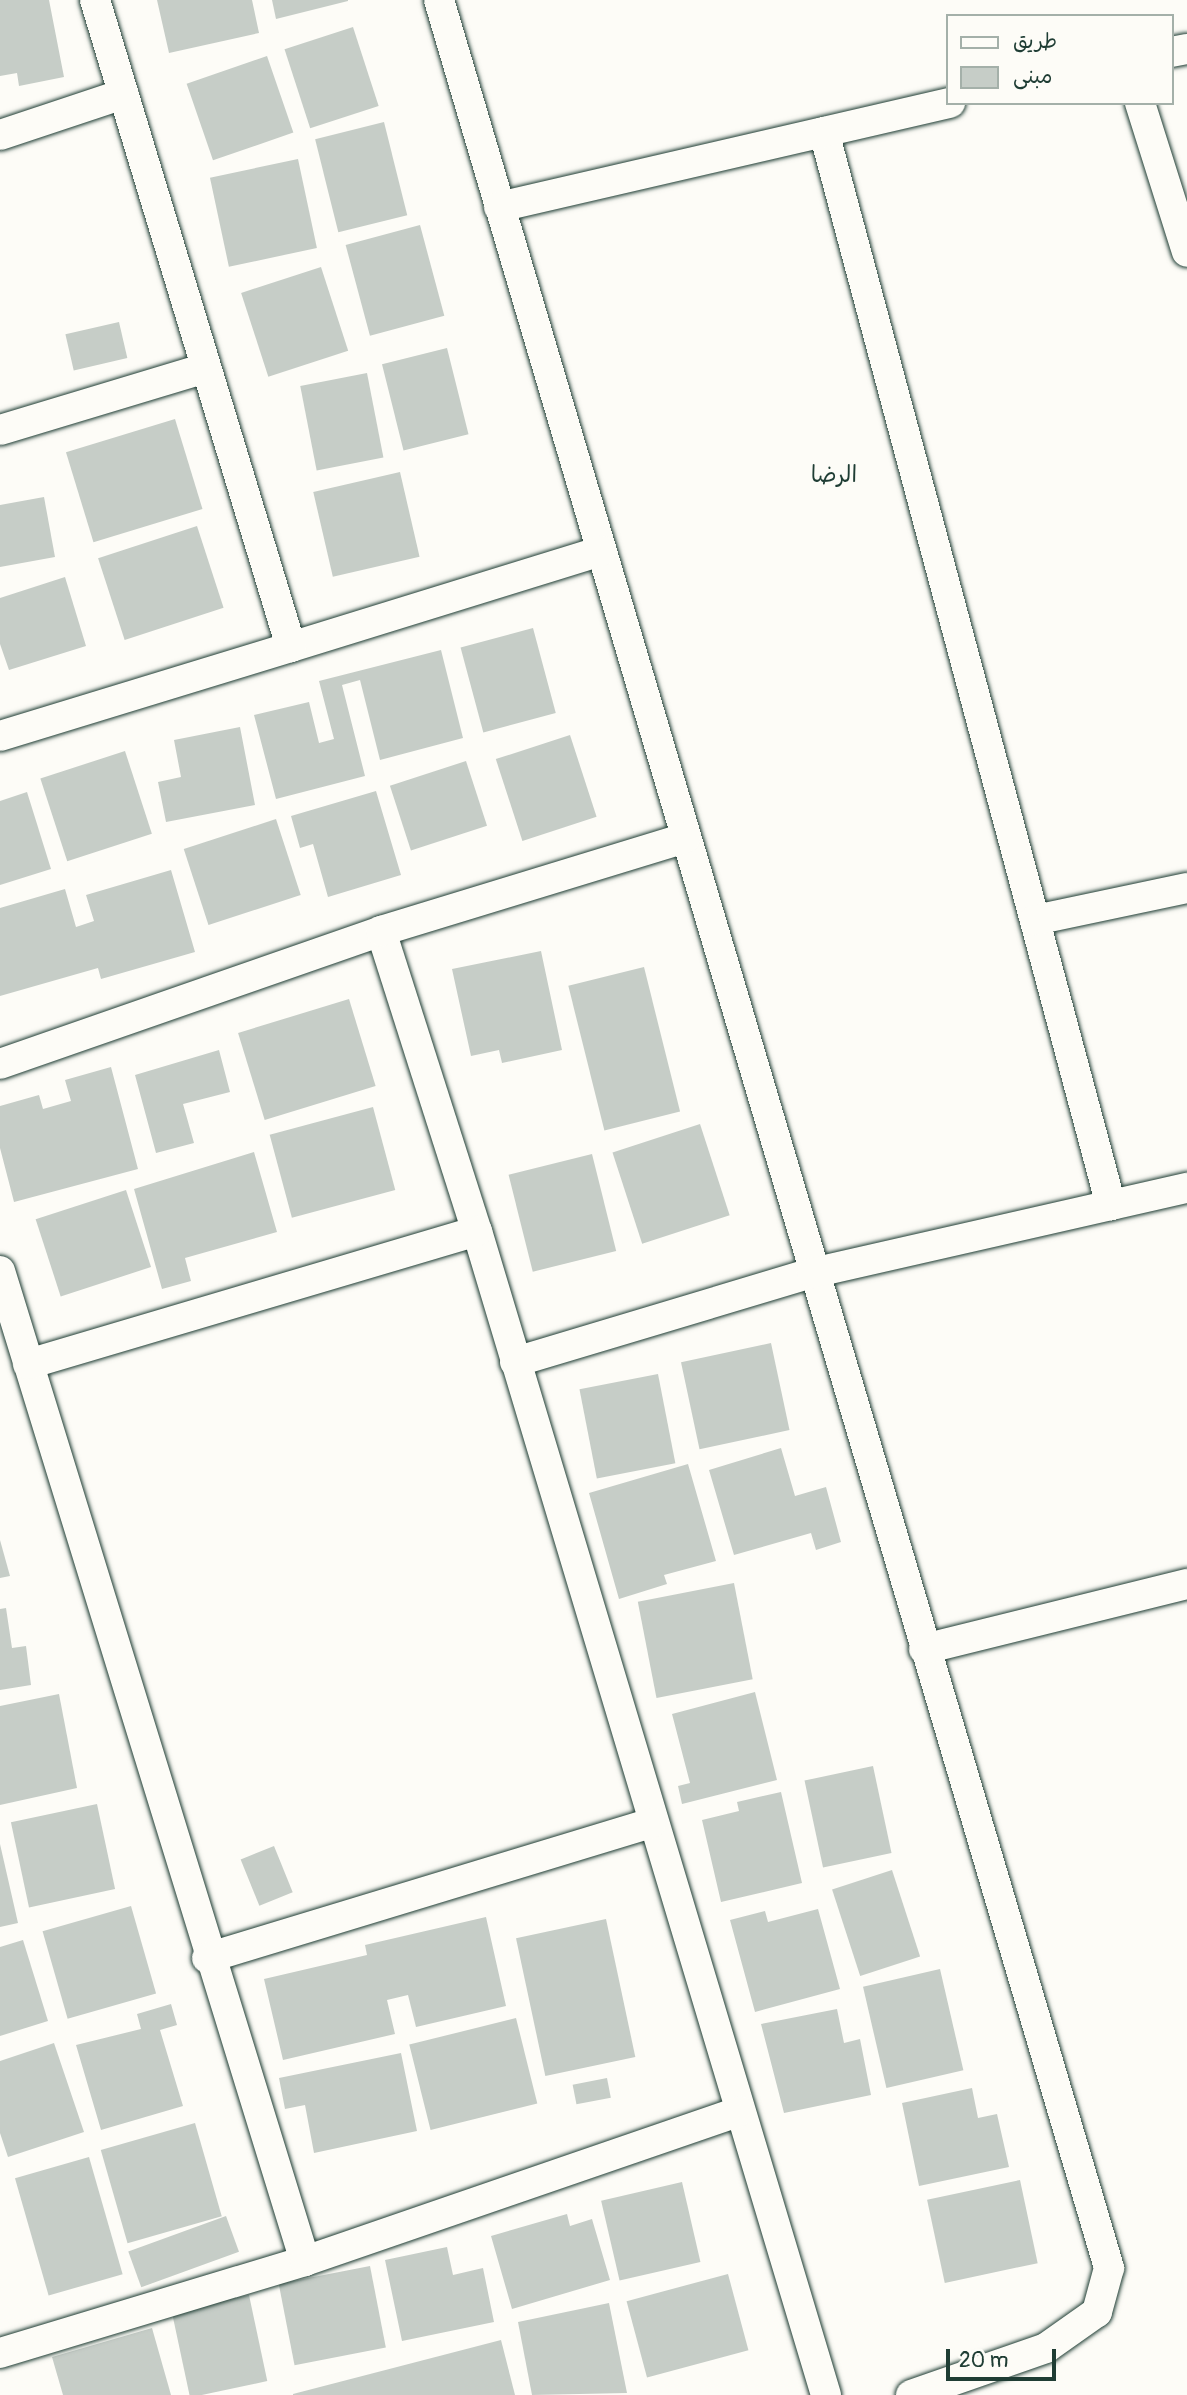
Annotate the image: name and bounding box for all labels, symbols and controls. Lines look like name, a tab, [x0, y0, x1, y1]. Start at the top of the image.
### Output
legend	[946, 14, 1173, 105]
text: طريق	[1013, 28, 1057, 55]
text: مبنى	[1013, 63, 1052, 90]
district label: الرضا	[811, 461, 857, 489]
scale bar	[949, 2336, 1059, 2380]
text: 20 m	[959, 2347, 1008, 2374]

